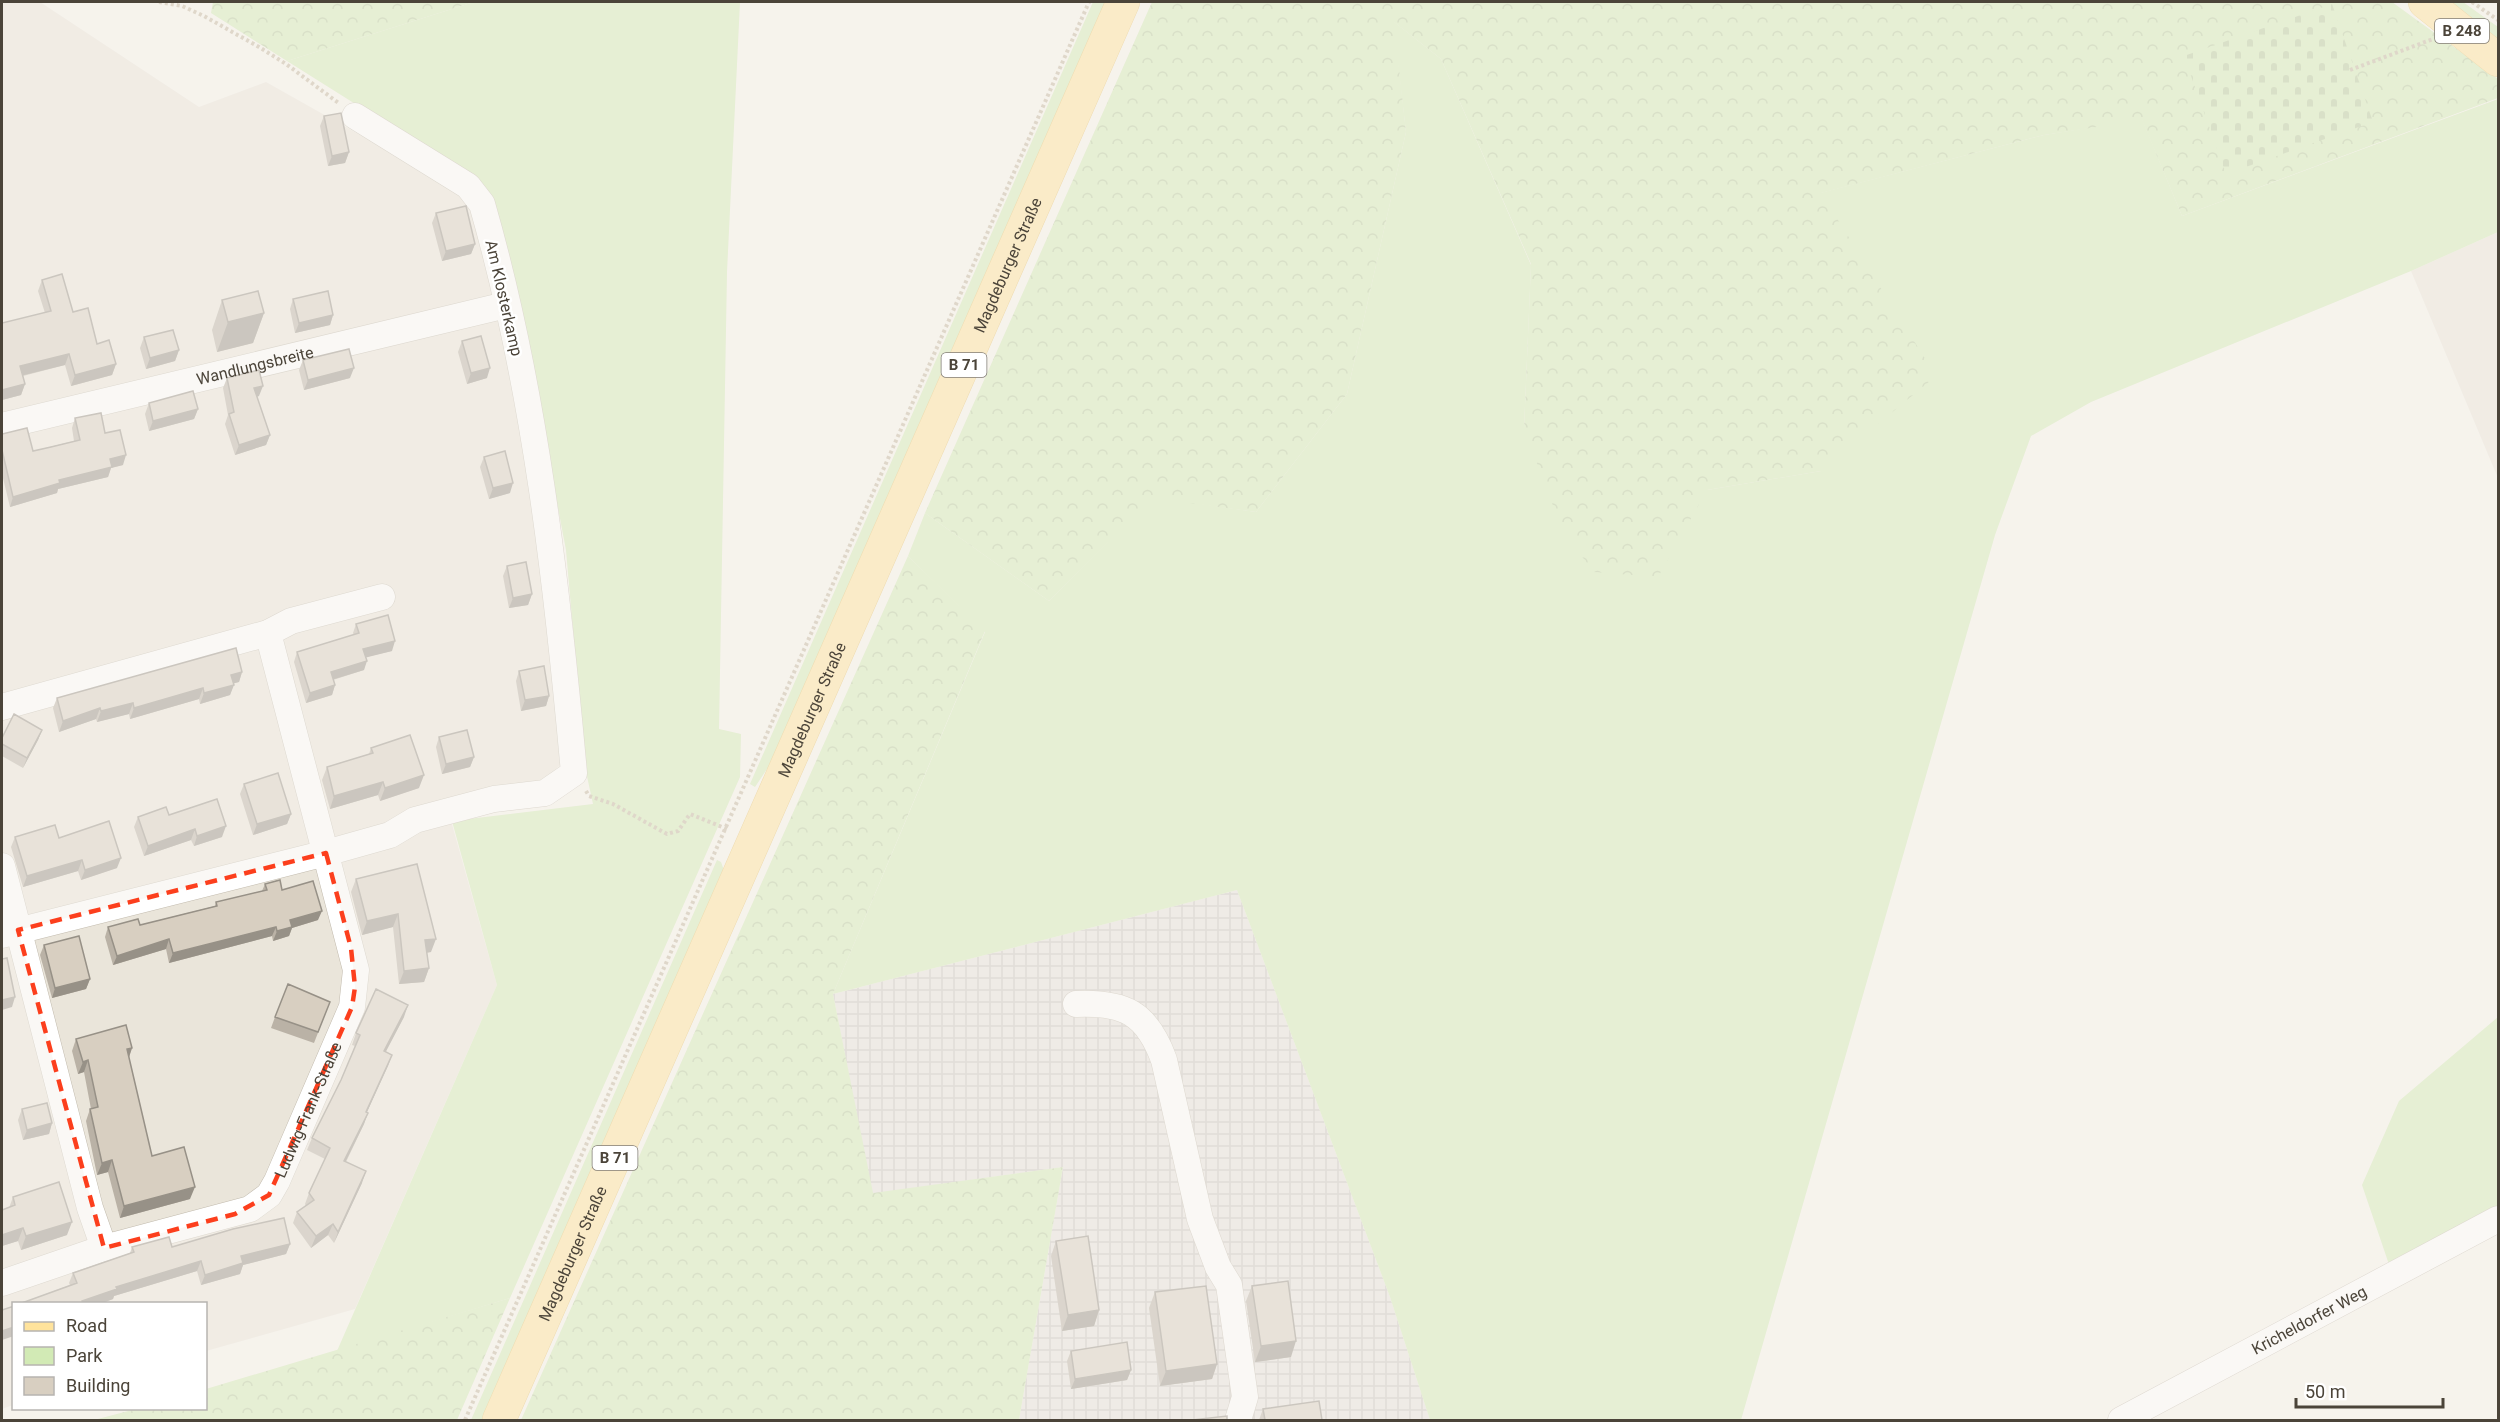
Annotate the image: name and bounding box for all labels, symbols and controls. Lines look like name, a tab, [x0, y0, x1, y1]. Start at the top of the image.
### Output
road number: B 248	[2435, 19, 2489, 43]
street label: Magdeburger Straße	[969, 194, 1045, 335]
street label: Am Klosterkamp	[481, 238, 527, 358]
street label: Wandlungsbreite	[194, 342, 315, 389]
road number: B 71	[942, 353, 986, 377]
street label: Magdeburger Straße	[774, 639, 850, 780]
street label: Ludwig-Frank-Straße	[270, 1039, 345, 1180]
road number: B 71	[592, 1146, 638, 1170]
street label: Magdeburger Straße	[534, 1183, 610, 1324]
street label: Kricheldorfer Weg	[2248, 1281, 2370, 1358]
legend	[12, 1302, 207, 1410]
text: Road	[66, 1315, 107, 1336]
text: Park	[66, 1345, 103, 1366]
scale bar	[2296, 1371, 2443, 1409]
text: Building	[66, 1375, 130, 1396]
text: 50 m	[2305, 1381, 2345, 1402]

